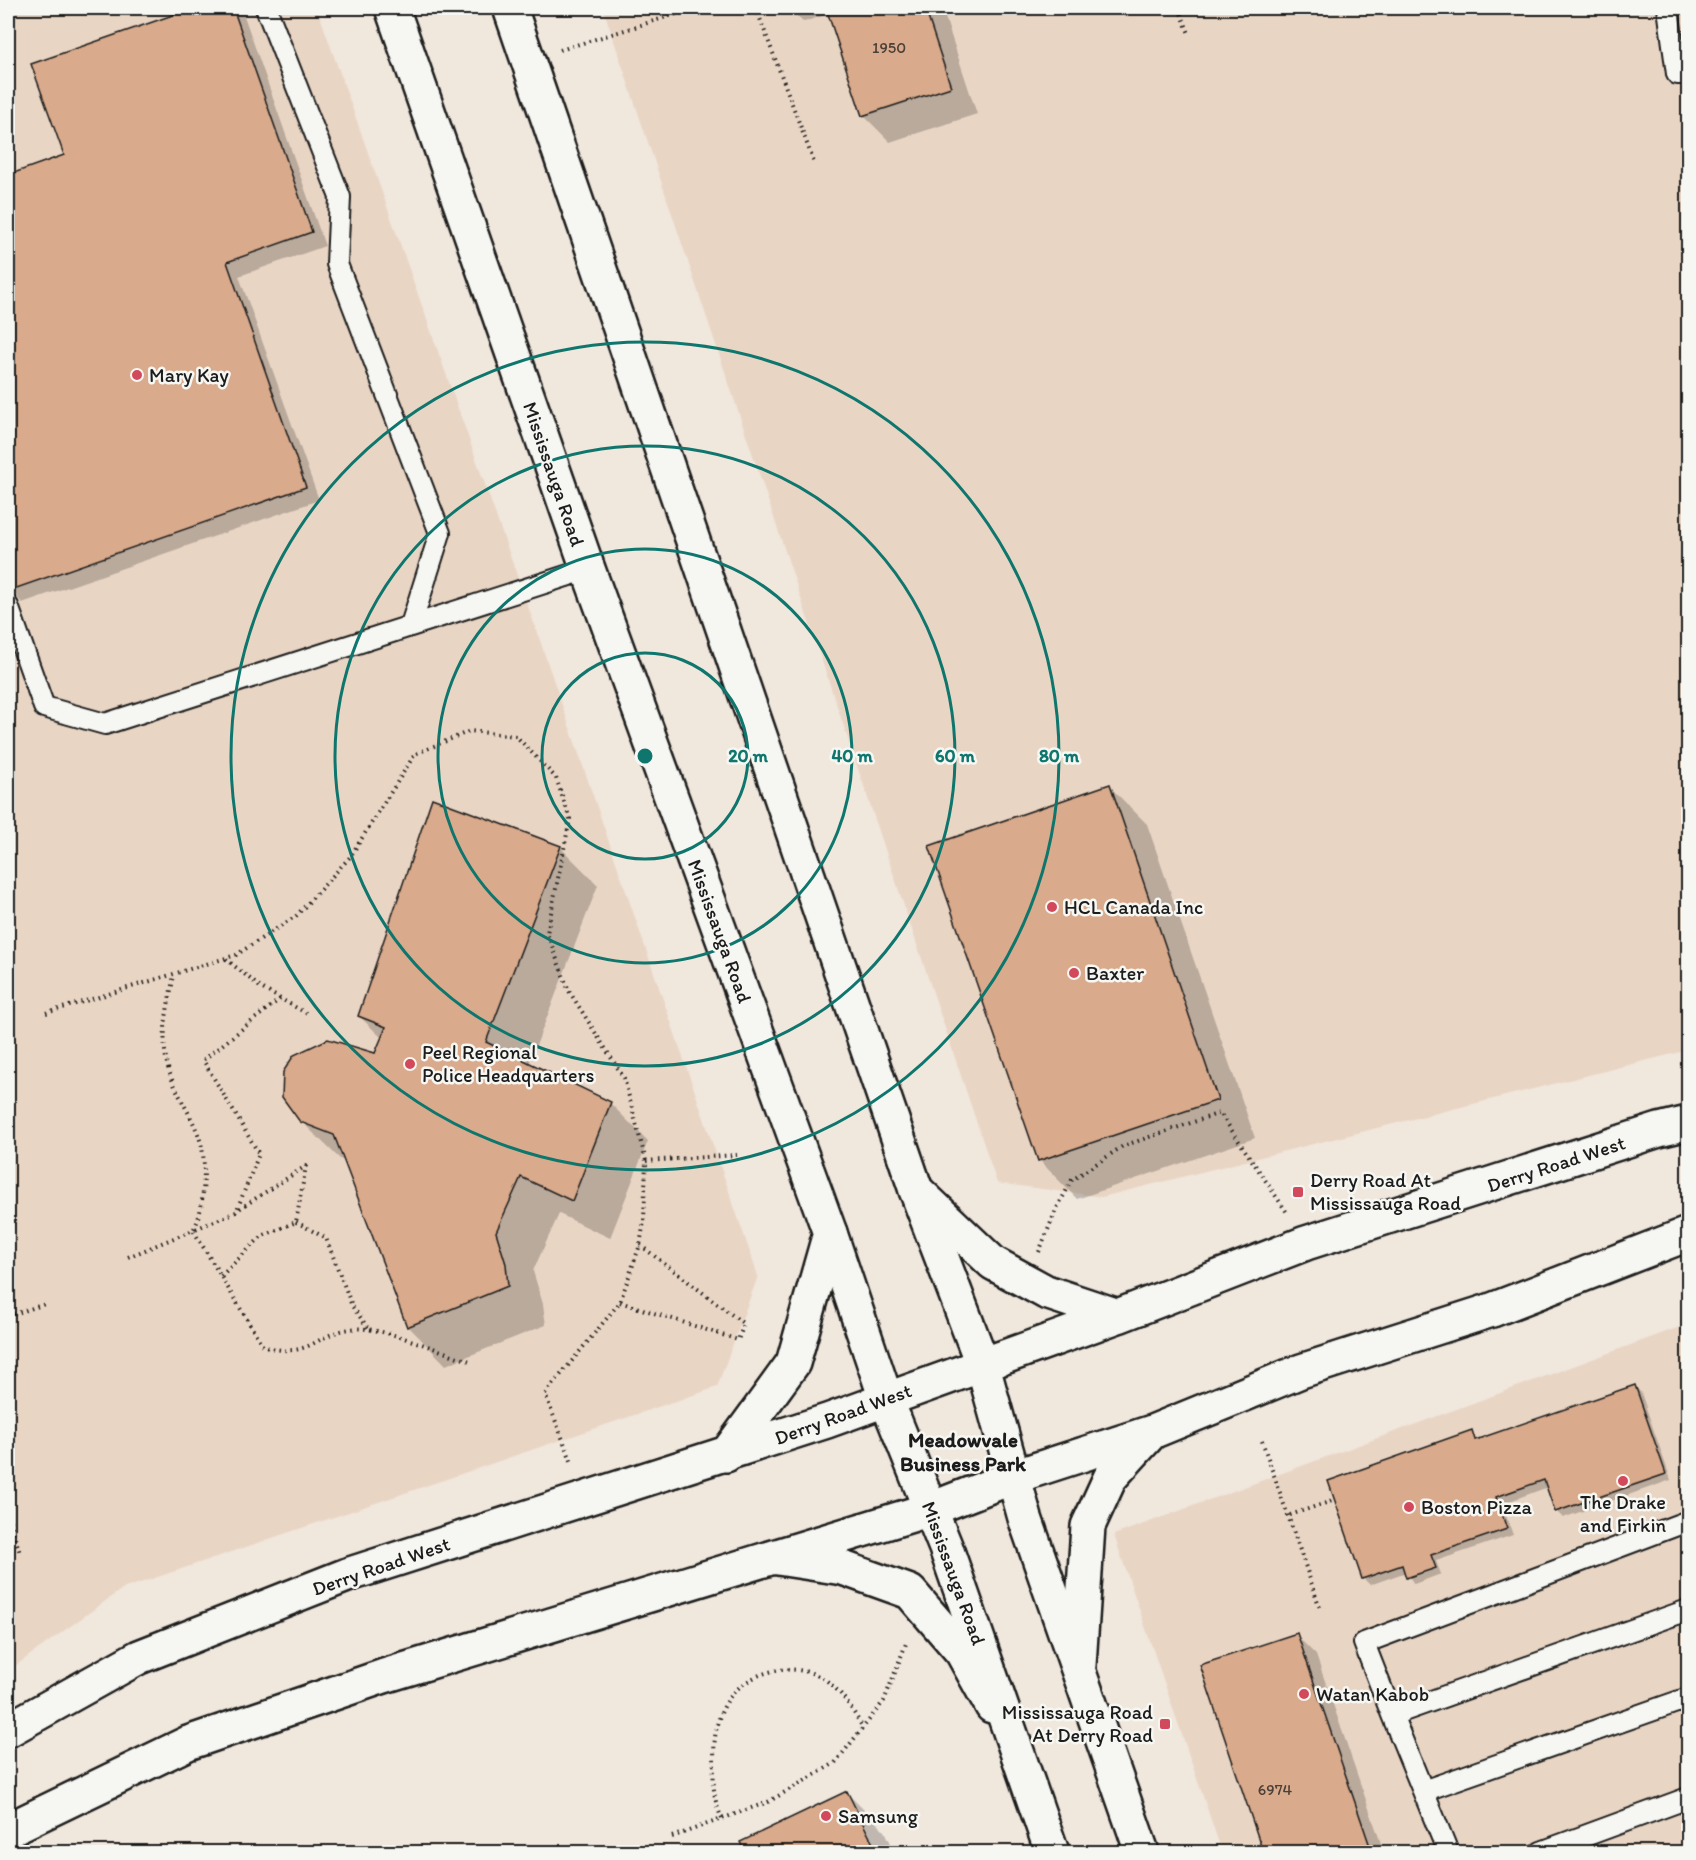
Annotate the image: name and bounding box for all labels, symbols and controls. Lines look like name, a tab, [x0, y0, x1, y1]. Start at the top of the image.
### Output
house number: 1950	[872, 38, 906, 57]
place label: Mary Kay	[149, 363, 229, 387]
marker: Mary Kay	[130, 368, 144, 382]
street label: Mississauga Road	[518, 399, 590, 549]
text: 20 m	[728, 745, 769, 767]
text: 40 m	[831, 745, 873, 767]
text: 60 m	[935, 745, 976, 767]
text: 80 m	[1039, 745, 1080, 767]
centre of rings	[635, 746, 655, 766]
street label: Mississauga Road	[683, 856, 757, 1006]
place label: HCL Canada Inc	[1064, 895, 1203, 919]
marker: HCL Canada Inc	[1045, 900, 1059, 914]
place label: Baxter	[1086, 961, 1144, 985]
marker: Baxter	[1067, 966, 1081, 980]
place label: Peel Regional Police Headquarters	[422, 1040, 594, 1087]
marker: Peel Regional Police Headquarters	[403, 1057, 417, 1071]
street label: Derry Road West	[1484, 1130, 1628, 1198]
place label: Derry Road At Mississauga Road	[1310, 1168, 1461, 1215]
marker: Derry Road At Mississauga Road	[1291, 1185, 1305, 1199]
street label: Derry Road West	[771, 1378, 915, 1450]
district label: Meadowvale Business Park	[900, 1427, 1027, 1476]
marker: The Drake and Firkin	[1616, 1474, 1630, 1488]
place label: The Drake and Firkin	[1580, 1490, 1666, 1537]
place label: Boston Pizza	[1421, 1495, 1532, 1519]
street label: Mississauga Road	[917, 1498, 991, 1648]
marker: Boston Pizza	[1402, 1500, 1416, 1514]
street label: Derry Road West	[309, 1531, 453, 1601]
place label: Watan Kabob	[1316, 1682, 1429, 1706]
marker: Watan Kabob	[1297, 1687, 1311, 1701]
place label: Mississauga Road At Derry Road	[1002, 1700, 1153, 1747]
marker: Mississauga Road At Derry Road	[1158, 1717, 1172, 1731]
house number: 6974	[1258, 1780, 1293, 1799]
place label: Samsung	[838, 1804, 919, 1828]
marker: Samsung	[819, 1809, 833, 1823]

